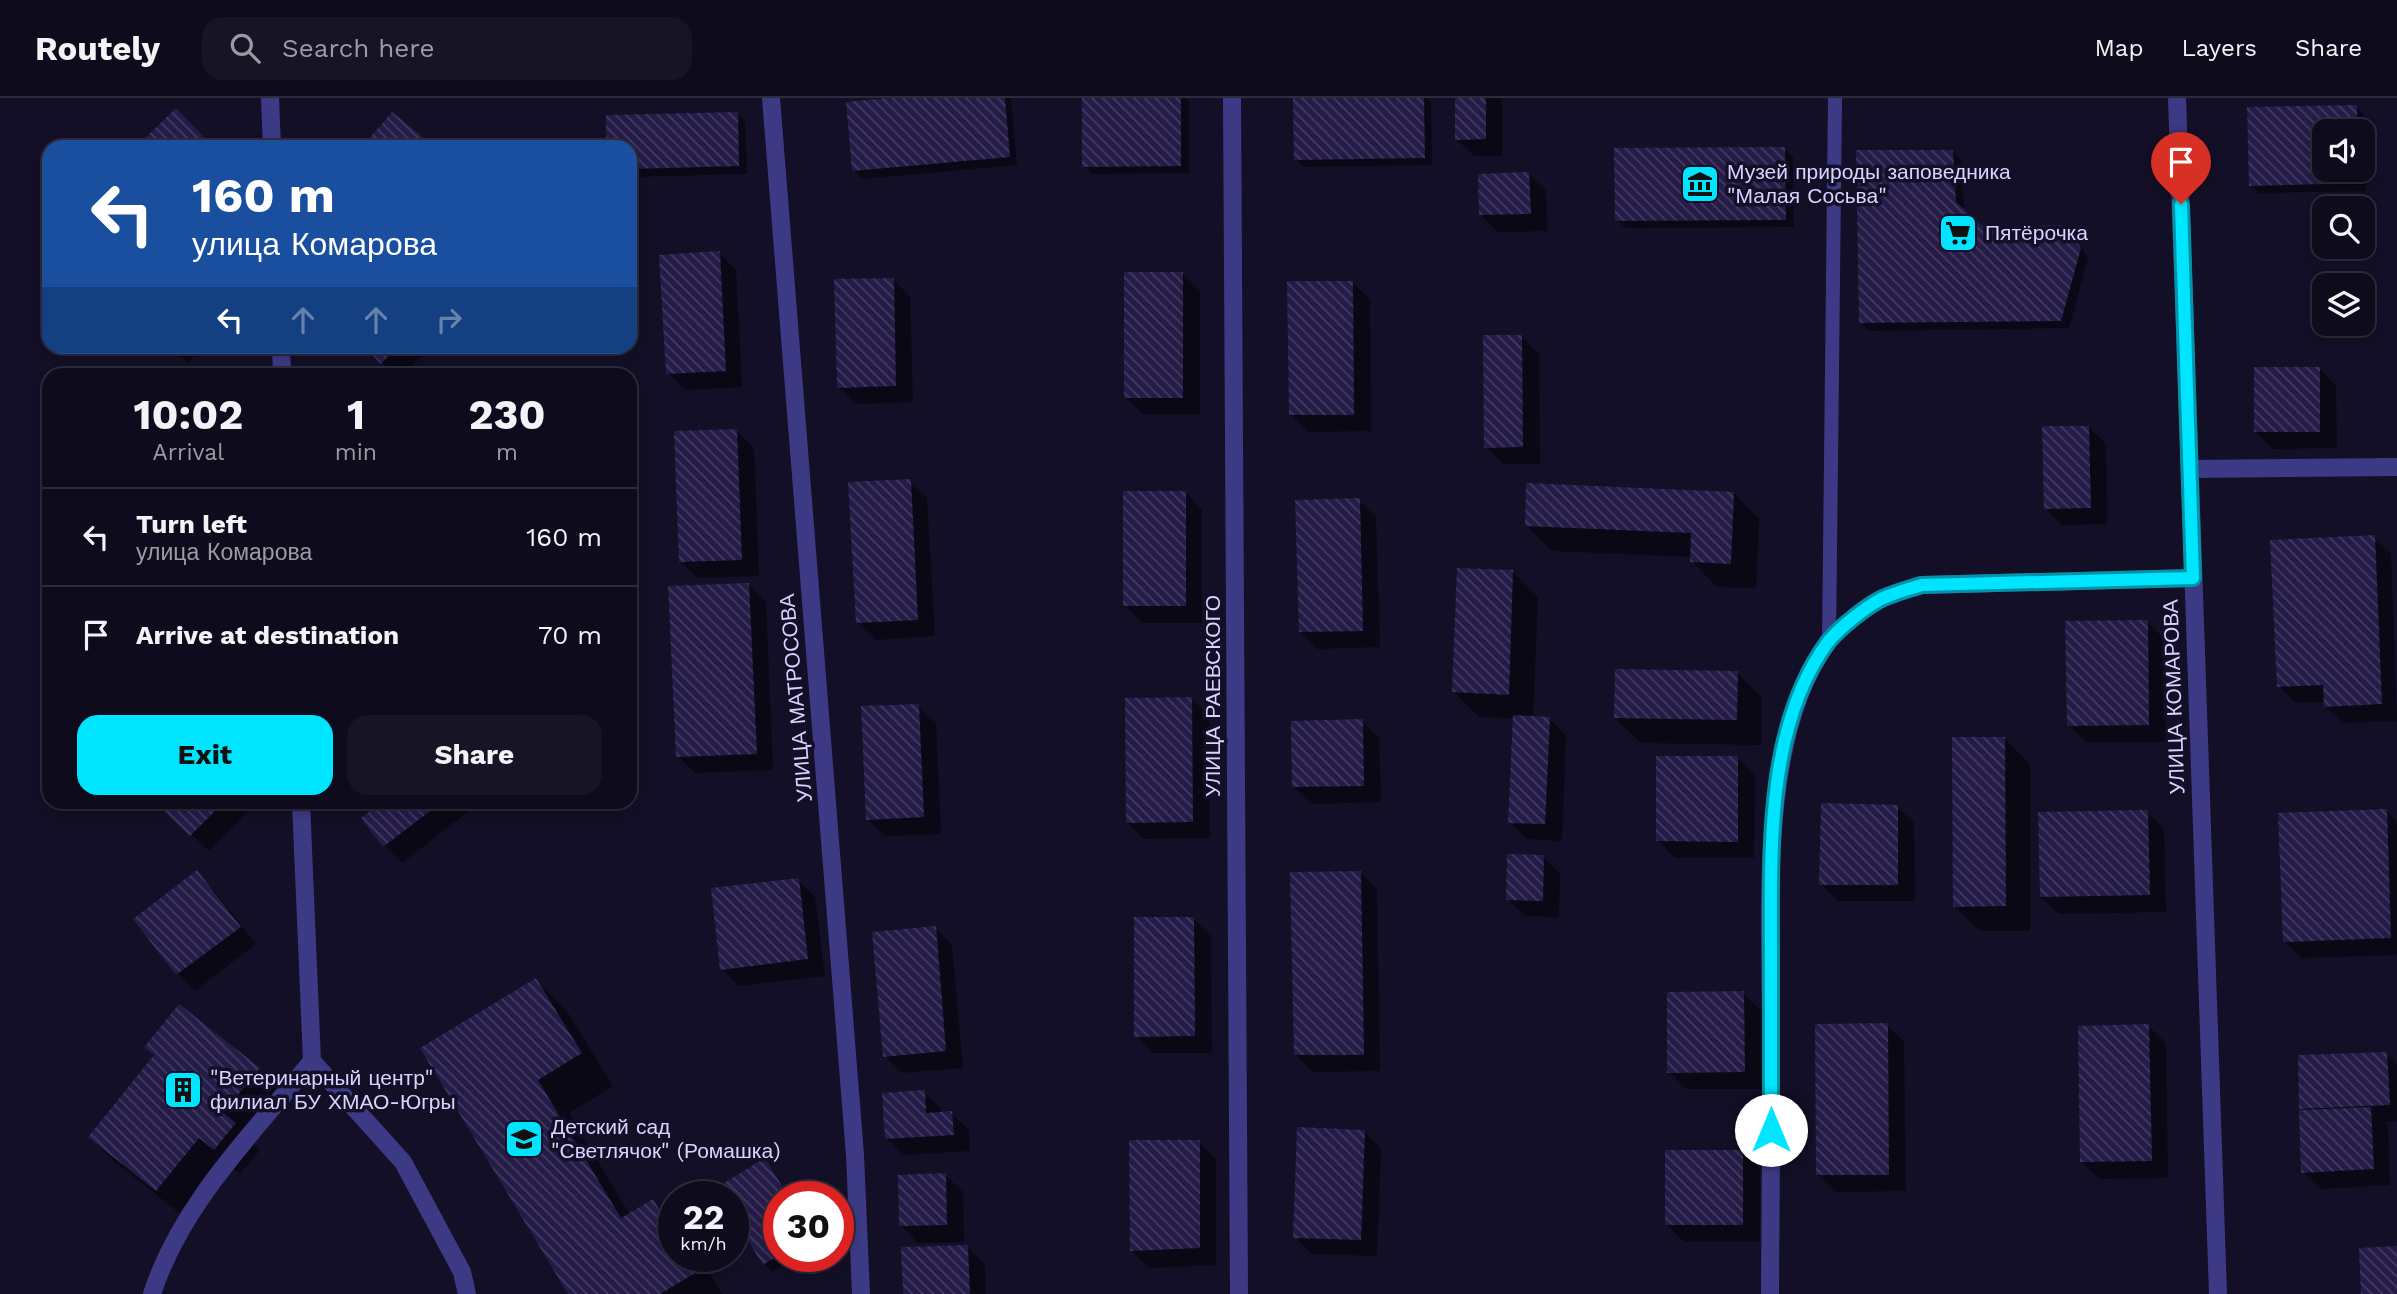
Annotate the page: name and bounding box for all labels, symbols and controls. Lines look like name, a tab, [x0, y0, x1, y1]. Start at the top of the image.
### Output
search box	[202, 17, 692, 80]
text: Routely	[35, 29, 160, 68]
icon: search	[226, 29, 264, 67]
text: Search here	[282, 33, 434, 63]
text: Map	[2095, 34, 2143, 62]
text: Layers	[2181, 34, 2257, 62]
text: Share	[2295, 34, 2362, 62]
map controls	[2312, 119, 2375, 336]
button: sound	[2312, 119, 2375, 182]
pin	[2151, 132, 2211, 204]
icon: arrive	[2162, 143, 2200, 181]
place label: Музей природы заповедника "Малая Сосьва"	[1727, 159, 2011, 208]
museum icon: Музей природы заповедника "Малая Сосьва"	[1679, 163, 1721, 205]
text: 160 m	[192, 166, 335, 224]
icon: left	[77, 168, 168, 259]
button: search	[2312, 196, 2375, 259]
supermarket icon: Пятёрочка	[1937, 212, 1979, 254]
place label: Пятёрочка	[1985, 220, 2088, 245]
text: улица Комарова	[192, 225, 437, 263]
button: layers	[2312, 273, 2375, 336]
icon: left	[211, 301, 249, 339]
icon: ahead	[284, 301, 322, 339]
icon: ahead	[357, 301, 395, 339]
icon: right	[430, 301, 468, 339]
text: 10:02	[133, 390, 243, 439]
text: 1	[347, 390, 365, 439]
text: 230	[469, 390, 546, 439]
text: Arrival	[153, 439, 224, 466]
text: min	[335, 439, 377, 466]
text: m	[496, 439, 518, 466]
text: Turn left	[136, 509, 247, 539]
icon: left	[77, 518, 115, 556]
text: 160 m	[526, 522, 602, 552]
text: улица Комарова	[136, 539, 312, 566]
street label: УЛИЦА МАТРОСОВА	[774, 593, 817, 803]
street label: УЛИЦА РАЕВСКОГО	[1200, 595, 1225, 797]
street label: УЛИЦА КОМАРОВА	[2158, 599, 2189, 795]
icon: arrive	[77, 616, 115, 654]
text: Arrive at destination	[136, 620, 399, 650]
text: 70 m	[538, 620, 602, 650]
button: Exit	[77, 715, 333, 795]
button: Share	[347, 715, 602, 795]
place label: "Ветеринарный центр" филиал БУ ХМАО-Югры	[210, 1065, 456, 1114]
building icon: "Ветеринарный центр" филиал БУ ХМАО-Югры	[162, 1069, 204, 1111]
position arrow	[1734, 1093, 1808, 1167]
place label: Детский сад "Светлячок" (Ромашка)	[551, 1114, 781, 1163]
school or university icon: Детский сад "Светлячок" (Ромашка)	[503, 1118, 545, 1160]
speed limit sign: 30	[763, 1181, 854, 1272]
text: 22	[683, 1196, 724, 1238]
text: km/h	[680, 1233, 727, 1254]

